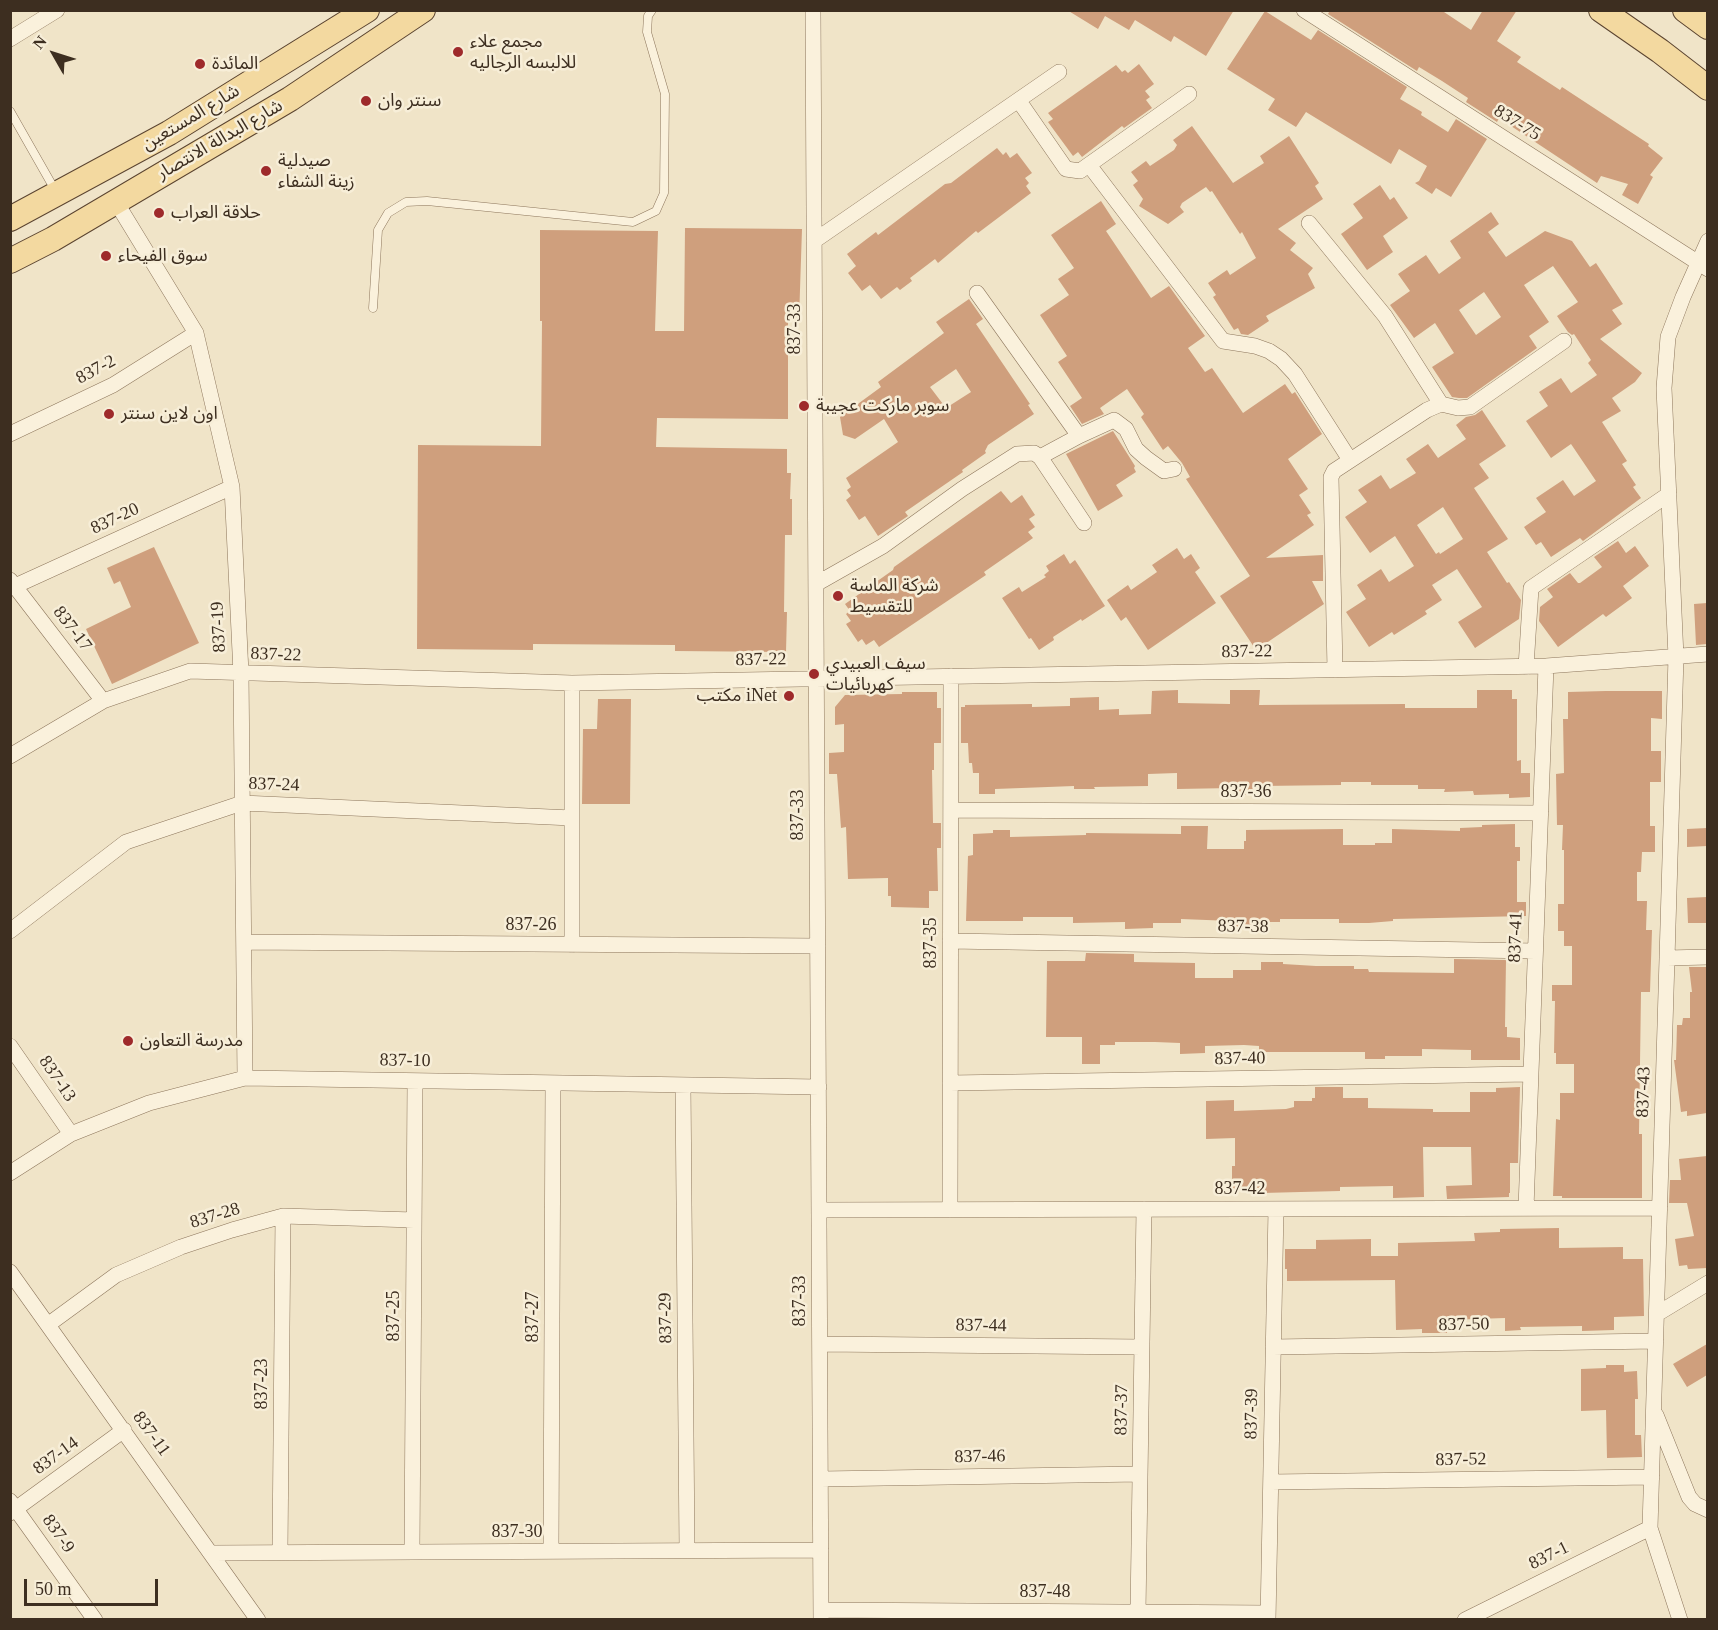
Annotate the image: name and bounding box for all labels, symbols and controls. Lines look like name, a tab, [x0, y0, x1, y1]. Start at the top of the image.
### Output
north arrow	[24, 24, 84, 84]
place label: مجمع علاء للالبسه الرجاليه	[470, 31, 576, 74]
text: N	[29, 33, 50, 52]
marker: مجمع علاء للالبسه الرجاليه	[451, 45, 465, 59]
place label: المائدة	[212, 53, 258, 75]
marker: المائدة	[193, 57, 207, 71]
street label: شارع المستعين	[138, 80, 244, 156]
place label: سنتر وان	[378, 90, 441, 112]
marker: سنتر وان	[359, 94, 373, 108]
street label: شارع البدالة الانتصار	[153, 95, 287, 185]
street label: 837-75	[1490, 100, 1544, 146]
place label: صيدلية زينة الشفاء	[278, 150, 355, 192]
marker: صيدلية زينة الشفاء	[259, 164, 273, 178]
place label: حلاقة العراب	[171, 202, 261, 224]
marker: حلاقة العراب	[152, 206, 166, 220]
place label: سوق الفيحاء	[118, 245, 208, 267]
marker: سوق الفيحاء	[99, 249, 113, 263]
street label: 837-33	[784, 304, 806, 354]
street label: 837-2	[72, 351, 120, 389]
place label: سوبر ماركت عجيبة	[816, 395, 949, 417]
marker: سوبر ماركت عجيبة	[797, 399, 811, 413]
place label: اون لاين سنتر	[121, 403, 218, 425]
marker: اون لاين سنتر	[102, 407, 116, 421]
street label: 837-20	[87, 498, 143, 540]
place label: شركة الماسة للتقسيط	[850, 575, 939, 618]
marker: شركة الماسة للتقسيط	[831, 589, 845, 603]
street label: 837-19	[207, 601, 231, 653]
street label: 837-17	[48, 602, 96, 656]
street label: 837-22	[1221, 641, 1273, 663]
street label: 837-22	[250, 643, 302, 667]
street label: 837-22	[735, 649, 787, 671]
place label: سيف العبيدي كهربائيات	[826, 653, 926, 696]
marker: سيف العبيدي كهربائيات	[807, 667, 821, 681]
place label: مكتب iNet	[697, 685, 777, 707]
marker: مكتب iNet	[782, 689, 796, 703]
street label: 837-24	[248, 773, 300, 797]
street label: 837-36	[1221, 781, 1271, 803]
street label: 837-33	[787, 790, 809, 840]
street label: 837-41	[1504, 911, 1528, 963]
street label: 837-26	[506, 914, 556, 936]
street label: 837-38	[1217, 916, 1269, 938]
street label: 837-35	[920, 918, 942, 968]
place label: مدرسة التعاون	[140, 1030, 243, 1052]
marker: مدرسة التعاون	[121, 1034, 135, 1048]
street label: 837-40	[1214, 1048, 1266, 1070]
street label: 837-10	[379, 1050, 431, 1072]
street label: 837-13	[34, 1052, 80, 1106]
street label: 837-43	[1632, 1066, 1656, 1118]
street label: 837-42	[1215, 1178, 1265, 1200]
street label: 837-28	[187, 1198, 243, 1234]
street label: 837-33	[789, 1276, 811, 1326]
street label: 837-25	[383, 1291, 405, 1341]
street label: 837-27	[522, 1292, 544, 1342]
street label: 837-29	[655, 1292, 677, 1344]
street label: 837-50	[1438, 1314, 1490, 1336]
street label: 837-44	[955, 1315, 1007, 1337]
street label: 837-23	[251, 1359, 273, 1409]
street label: 837-37	[1111, 1384, 1133, 1436]
street label: 837-39	[1241, 1388, 1263, 1440]
street label: 837-11	[127, 1407, 175, 1461]
street label: 837-14	[29, 1432, 83, 1480]
street label: 837-46	[954, 1446, 1006, 1468]
street label: 837-52	[1435, 1449, 1487, 1471]
street label: 837-9	[37, 1511, 79, 1557]
street label: 837-30	[492, 1521, 542, 1543]
street label: 837-1	[1525, 1537, 1573, 1575]
scale bar	[27, 1567, 160, 1605]
text: 50 m	[35, 1579, 72, 1599]
street label: 837-48	[1020, 1581, 1070, 1603]

